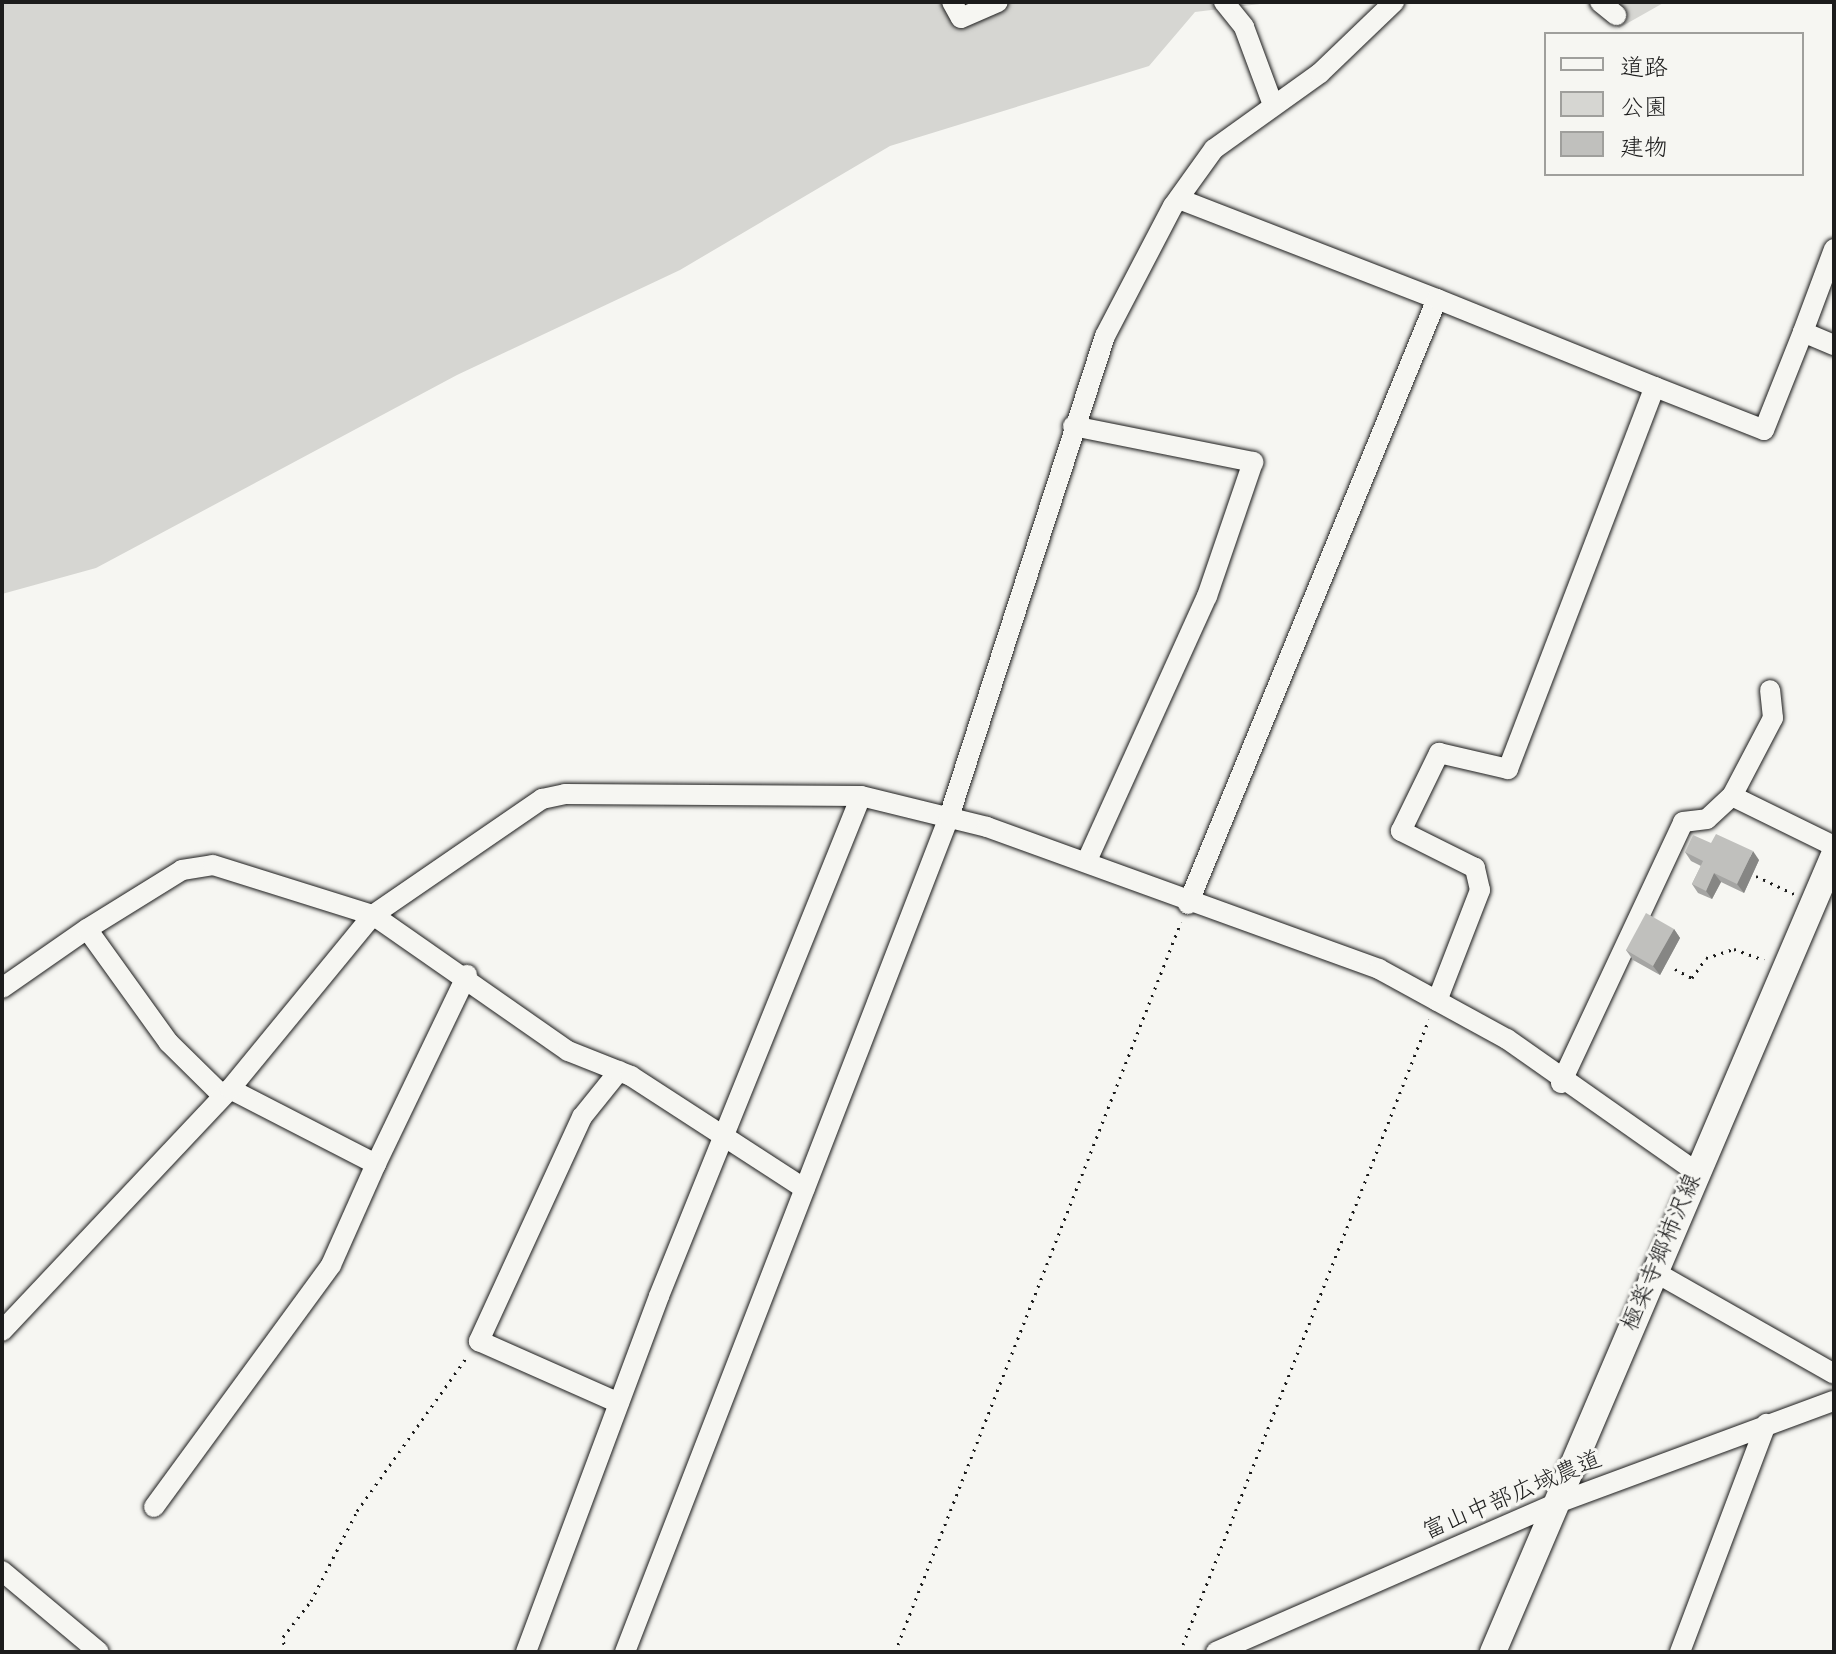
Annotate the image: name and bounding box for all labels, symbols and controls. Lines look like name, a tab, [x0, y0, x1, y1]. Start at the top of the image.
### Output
legend	[1544, 32, 1804, 176]
text: 道路	[1620, 53, 1668, 81]
text: 公園	[1620, 93, 1668, 121]
text: 建物	[1620, 133, 1668, 161]
street label: 極楽寺郷柿沢線	[1615, 1169, 1707, 1335]
street label: 富山中部広域農道	[1418, 1444, 1606, 1546]

